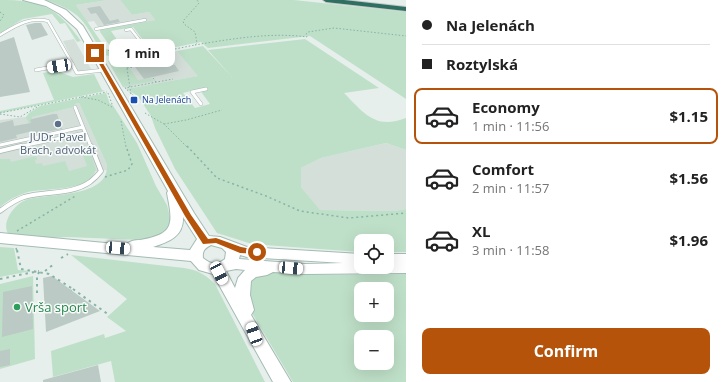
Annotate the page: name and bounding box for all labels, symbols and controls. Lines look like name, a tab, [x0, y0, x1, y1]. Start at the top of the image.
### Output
text: Na Jelenách	[446, 15, 535, 35]
callout: 1 min	[109, 39, 175, 67]
route end	[86, 44, 104, 62]
text: 1 min	[124, 44, 160, 62]
text: Roztylská	[446, 54, 518, 74]
car	[46, 58, 72, 74]
place label: Na Jelenách	[142, 93, 191, 106]
marker: Na Jelenách	[129, 95, 139, 105]
text: Economy	[472, 97, 540, 117]
icon: car	[424, 98, 460, 134]
text: $1.15	[669, 106, 708, 126]
text: 1 min · 11:56	[472, 117, 549, 135]
marker: JUDr. Pavel Brach, advokát	[53, 119, 63, 129]
place label: JUDr. Pavel Brach, advokát	[20, 129, 96, 157]
text: Comfort	[472, 159, 534, 179]
icon: car	[424, 160, 460, 196]
text: $1.56	[669, 168, 708, 188]
text: 2 min · 11:57	[472, 179, 549, 197]
text: XL	[472, 221, 490, 241]
icon: car	[424, 222, 460, 258]
text: $1.96	[669, 230, 708, 250]
map controls	[354, 234, 394, 370]
button: locate	[354, 234, 394, 274]
car	[106, 241, 130, 255]
text: 3 min · 11:58	[472, 241, 549, 259]
route start	[248, 243, 266, 261]
car	[208, 260, 230, 286]
car	[279, 261, 303, 275]
button: +	[354, 282, 394, 322]
place label: Vrša sport	[25, 298, 87, 316]
marker: Vrša sport	[12, 302, 22, 312]
car	[244, 321, 264, 347]
button: Confirm	[422, 328, 710, 374]
button: −	[354, 330, 394, 370]

